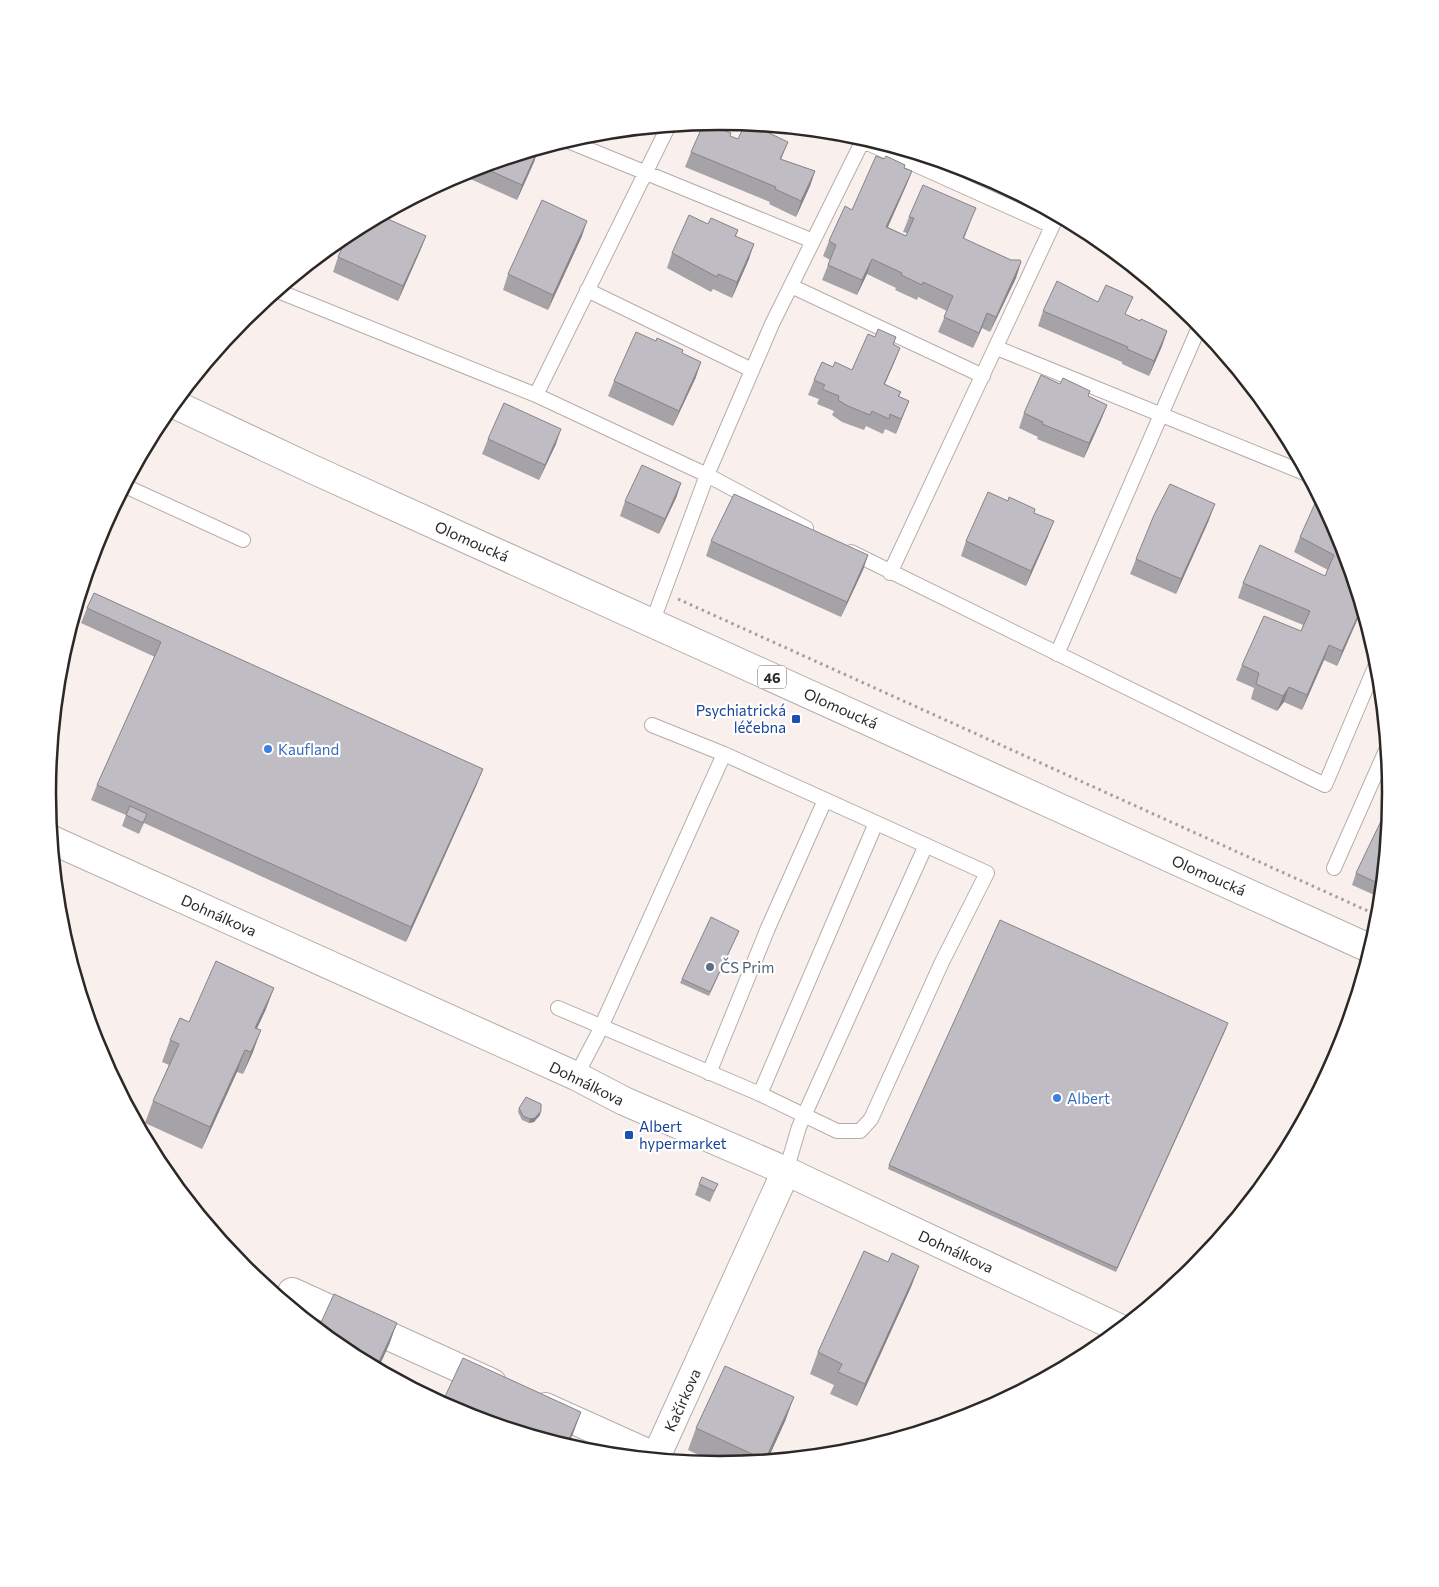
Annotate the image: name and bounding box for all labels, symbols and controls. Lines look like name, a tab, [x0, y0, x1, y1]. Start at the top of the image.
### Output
street label: Olomoucká	[432, 517, 512, 565]
road number: 46	[758, 666, 786, 689]
street label: Olomoucká	[801, 684, 881, 732]
place label: Psychiatrická léčebna	[696, 701, 786, 736]
marker: Psychiatrická léčebna	[790, 713, 802, 725]
place label: Kaufland	[278, 740, 339, 758]
marker: Kaufland	[262, 743, 274, 755]
street label: Olomoucká	[1169, 851, 1249, 899]
street label: Dohnálkova	[178, 890, 260, 940]
place label: ČS Prim	[720, 957, 774, 976]
marker: ČS Prim	[704, 961, 716, 973]
street label: Dohnálkova	[547, 1057, 627, 1109]
place label: Albert	[1067, 1089, 1110, 1107]
marker: Albert	[1051, 1092, 1063, 1104]
place label: Albert hypermarket	[639, 1117, 727, 1152]
marker: Albert hypermarket	[623, 1129, 635, 1141]
street label: Dohnálkova	[916, 1226, 996, 1276]
street label: Kačírkova	[660, 1366, 704, 1434]

